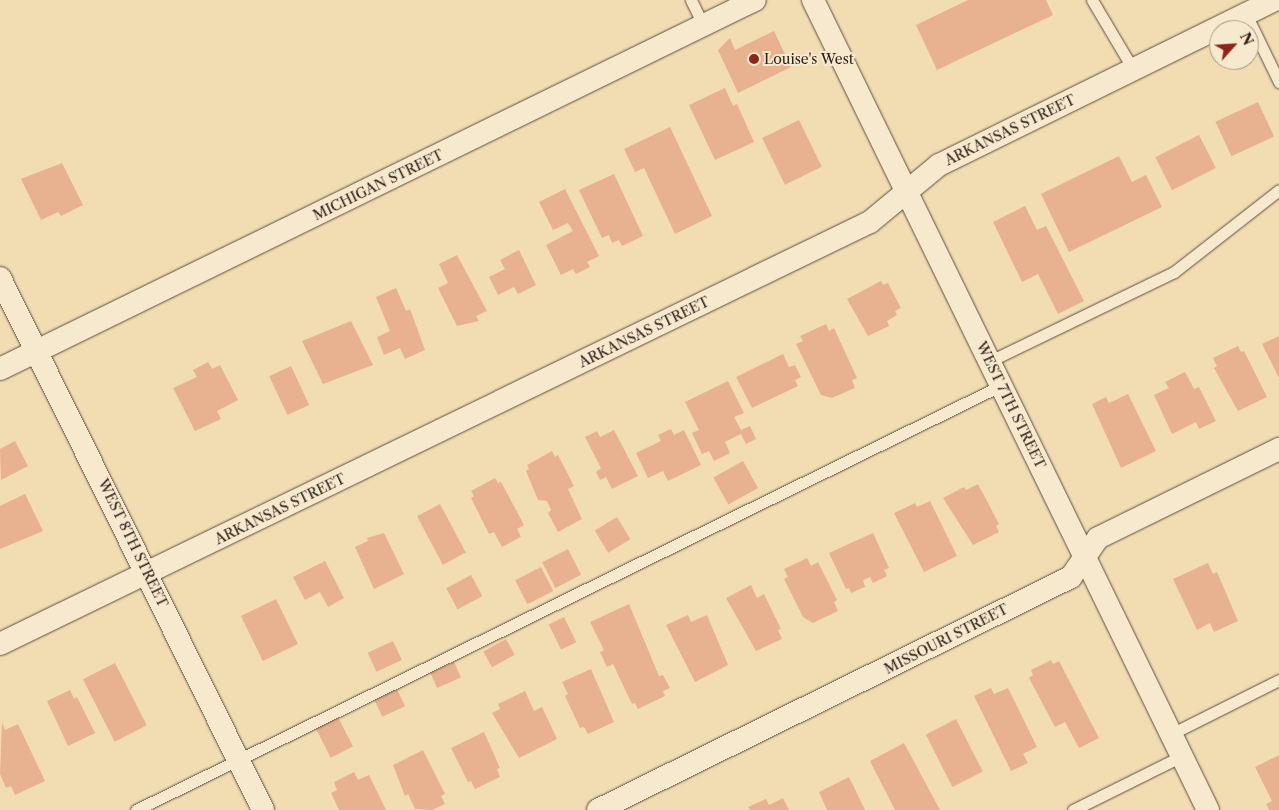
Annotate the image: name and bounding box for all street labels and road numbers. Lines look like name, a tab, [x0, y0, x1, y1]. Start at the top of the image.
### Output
street label: ARKANSAS STREET	[942, 91, 1078, 169]
street label: MICHIGAN STREET	[310, 146, 446, 224]
street label: ARKANSAS STREET	[576, 293, 712, 371]
street label: WEST 7TH STREET	[973, 339, 1049, 471]
street label: ARKANSAS STREET	[212, 470, 348, 548]
street label: WEST 8TH STREET	[95, 476, 171, 610]
street label: MISSOURI STREET	[881, 600, 1011, 678]

